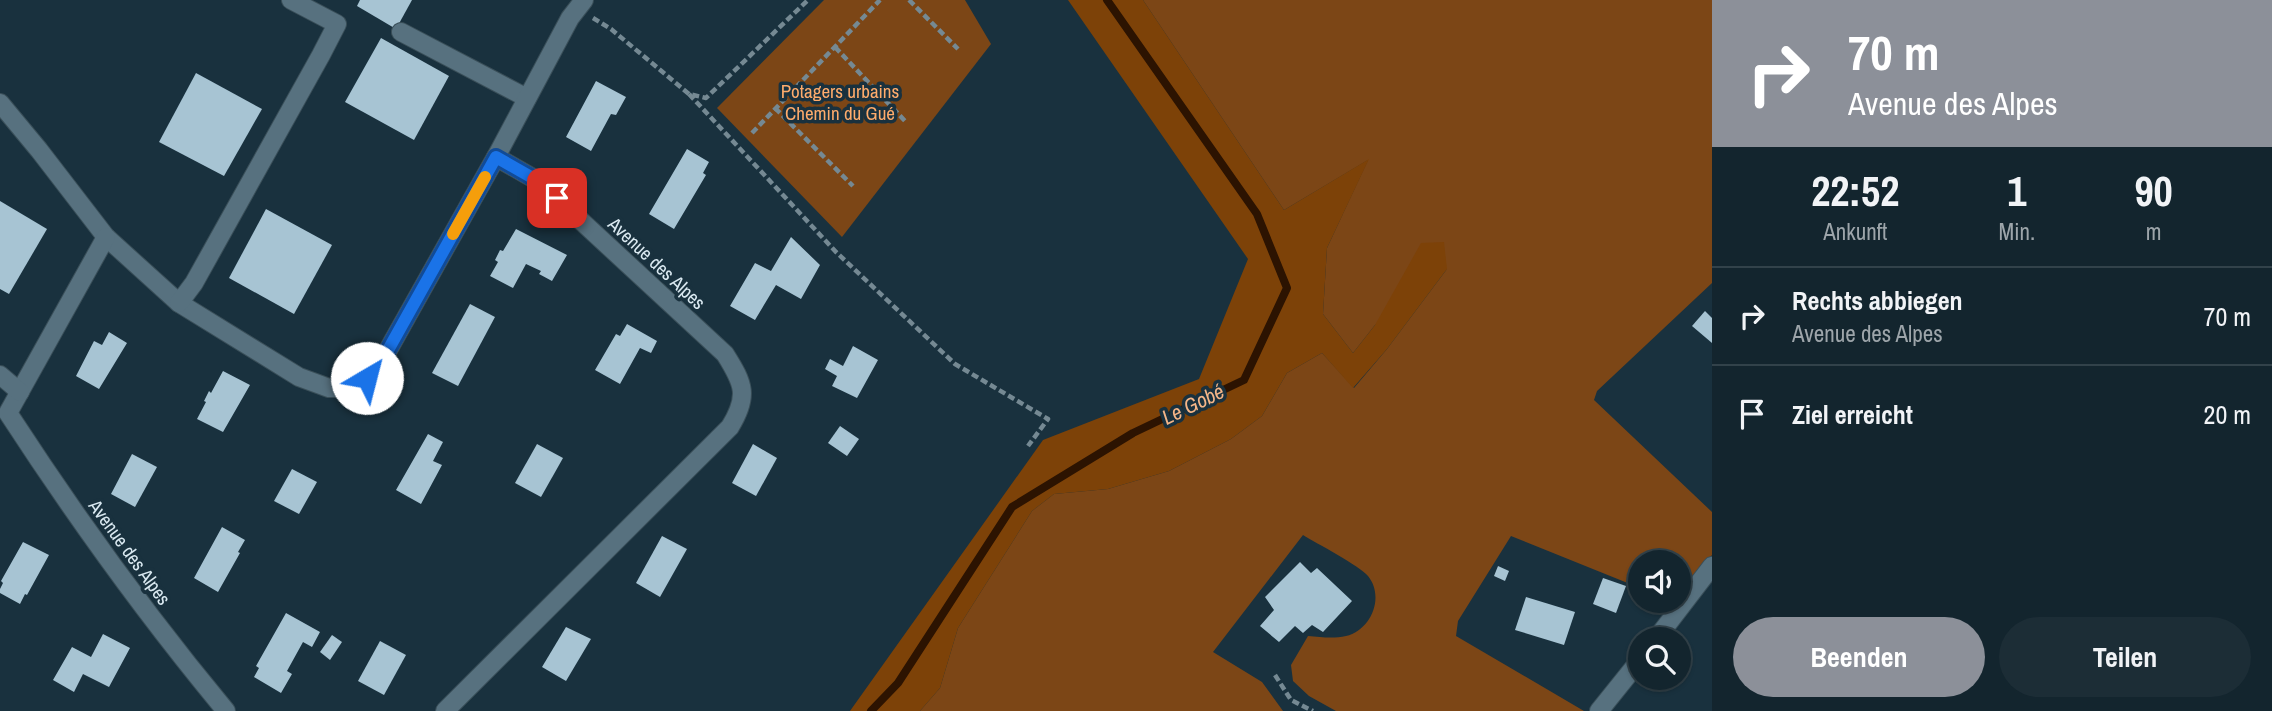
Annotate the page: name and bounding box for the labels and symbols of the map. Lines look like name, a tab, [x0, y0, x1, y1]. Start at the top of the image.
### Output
park label: Potagers urbains Chemin du Gué	[781, 78, 900, 126]
pin	[527, 168, 587, 228]
street label: Avenue des Alpes	[602, 210, 712, 315]
position arrow	[330, 341, 404, 415]
water label: Le Gobé	[1157, 376, 1229, 432]
street label: Avenue des Alpes	[82, 493, 177, 610]

